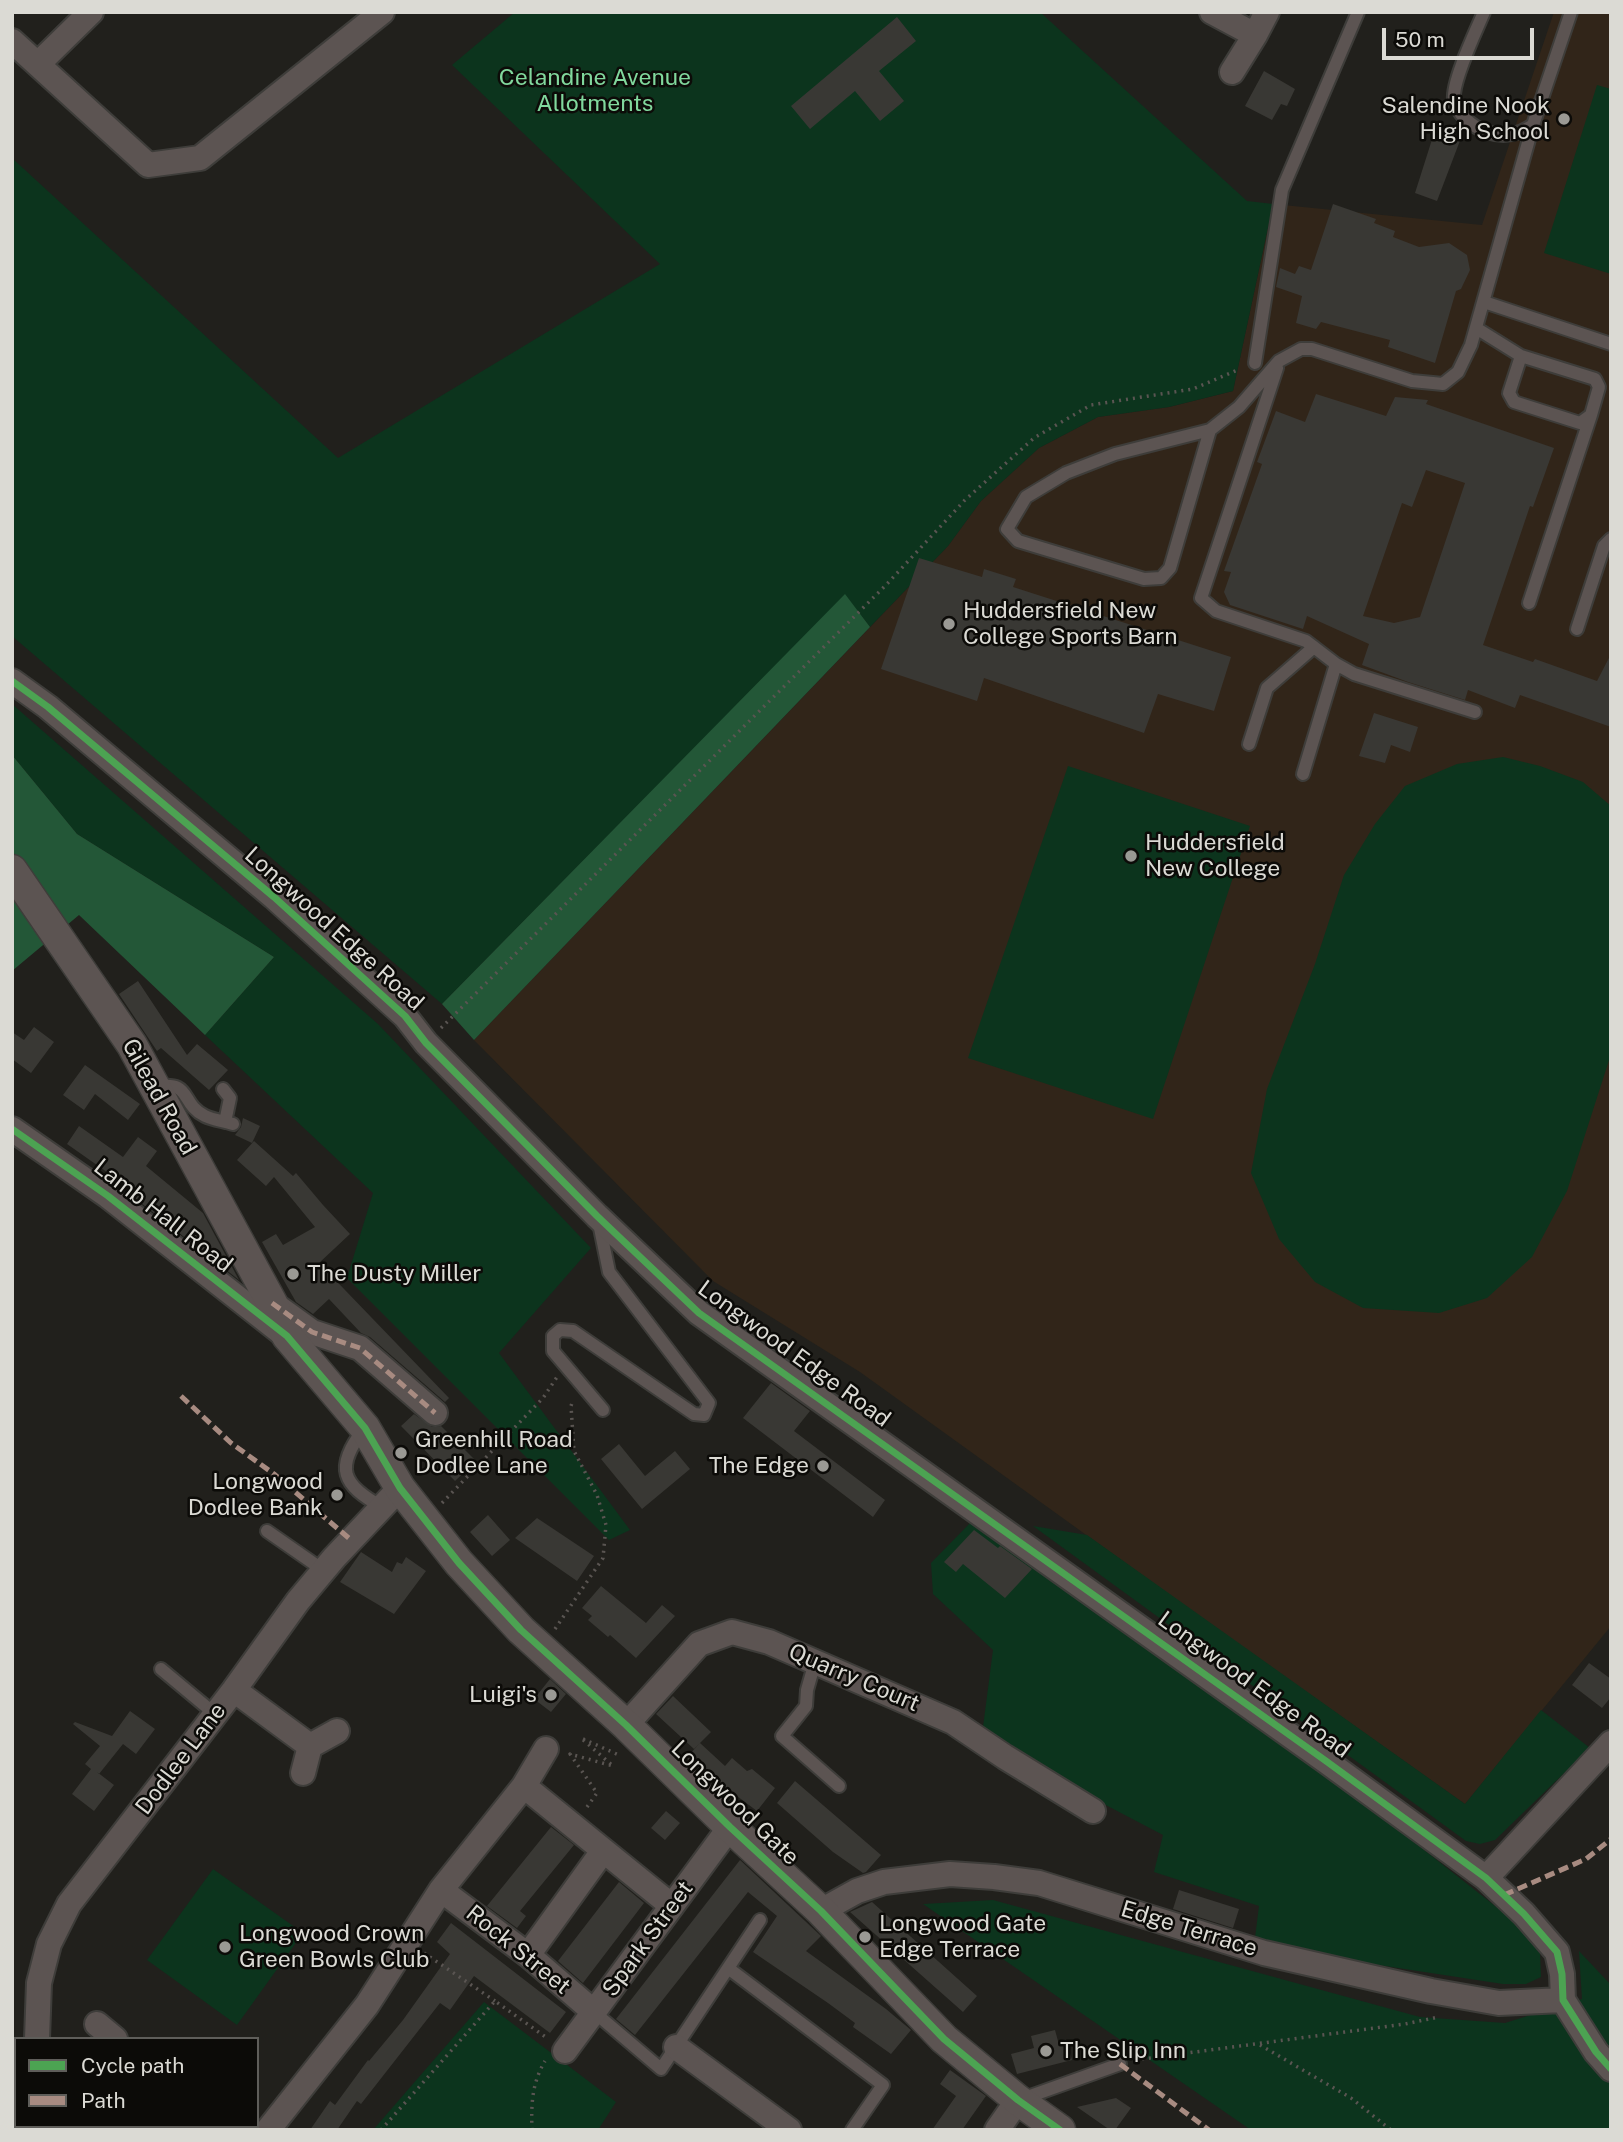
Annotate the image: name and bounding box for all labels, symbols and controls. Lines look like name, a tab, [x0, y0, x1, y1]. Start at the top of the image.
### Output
scale bar	[1385, 14, 1537, 58]
text: 50 m	[1395, 27, 1445, 52]
park label: Celandine Avenue Allotments	[499, 64, 691, 118]
place label: Salendine Nook High School	[1382, 92, 1550, 146]
marker: Salendine Nook High School	[1556, 111, 1572, 127]
place label: Huddersfield New College Sports Barn	[963, 597, 1178, 651]
marker: Huddersfield New College Sports Barn	[941, 616, 957, 632]
place label: Huddersfield New College	[1145, 829, 1285, 883]
street label: Longwood Edge Road	[239, 841, 429, 1017]
marker: Huddersfield New College	[1123, 848, 1139, 864]
street label: Gilead Road	[116, 1034, 202, 1160]
street label: Lamb Hall Road	[88, 1153, 238, 1279]
place label: The Dusty Miller	[307, 1260, 481, 1288]
marker: The Dusty Miller	[285, 1266, 301, 1282]
street label: Longwood Edge Road	[692, 1275, 896, 1433]
place label: Greenhill Road Dodlee Lane	[415, 1426, 573, 1480]
marker: Greenhill Road Dodlee Lane	[393, 1445, 409, 1461]
place label: The Edge	[709, 1452, 809, 1480]
marker: The Edge	[815, 1458, 831, 1474]
place label: Longwood Dodlee Bank	[188, 1468, 323, 1522]
marker: Longwood Dodlee Bank	[329, 1487, 345, 1503]
street label: Longwood Edge Road	[1152, 1606, 1356, 1764]
street label: Quarry Court	[784, 1638, 924, 1718]
place label: Luigi's	[469, 1681, 537, 1709]
marker: Luigi's	[543, 1687, 559, 1703]
street label: Dodlee Lane	[130, 1698, 232, 1820]
street label: Longwood Gate	[665, 1735, 805, 1871]
street label: Spark Street	[597, 1876, 699, 2002]
street label: Edge Terrace	[1117, 1895, 1261, 1963]
street label: Rock Street	[460, 1900, 576, 2000]
place label: Longwood Gate Edge Terrace	[879, 1910, 1046, 1964]
place label: Longwood Crown Green Bowls Club	[239, 1920, 429, 1974]
marker: Longwood Gate Edge Terrace	[857, 1929, 873, 1945]
marker: Longwood Crown Green Bowls Club	[217, 1939, 233, 1955]
legend	[14, 2037, 259, 2128]
place label: The Slip Inn	[1060, 2037, 1186, 2065]
marker: The Slip Inn	[1038, 2043, 1054, 2059]
text: Cycle path	[81, 2053, 184, 2078]
text: Path	[81, 2088, 126, 2113]

